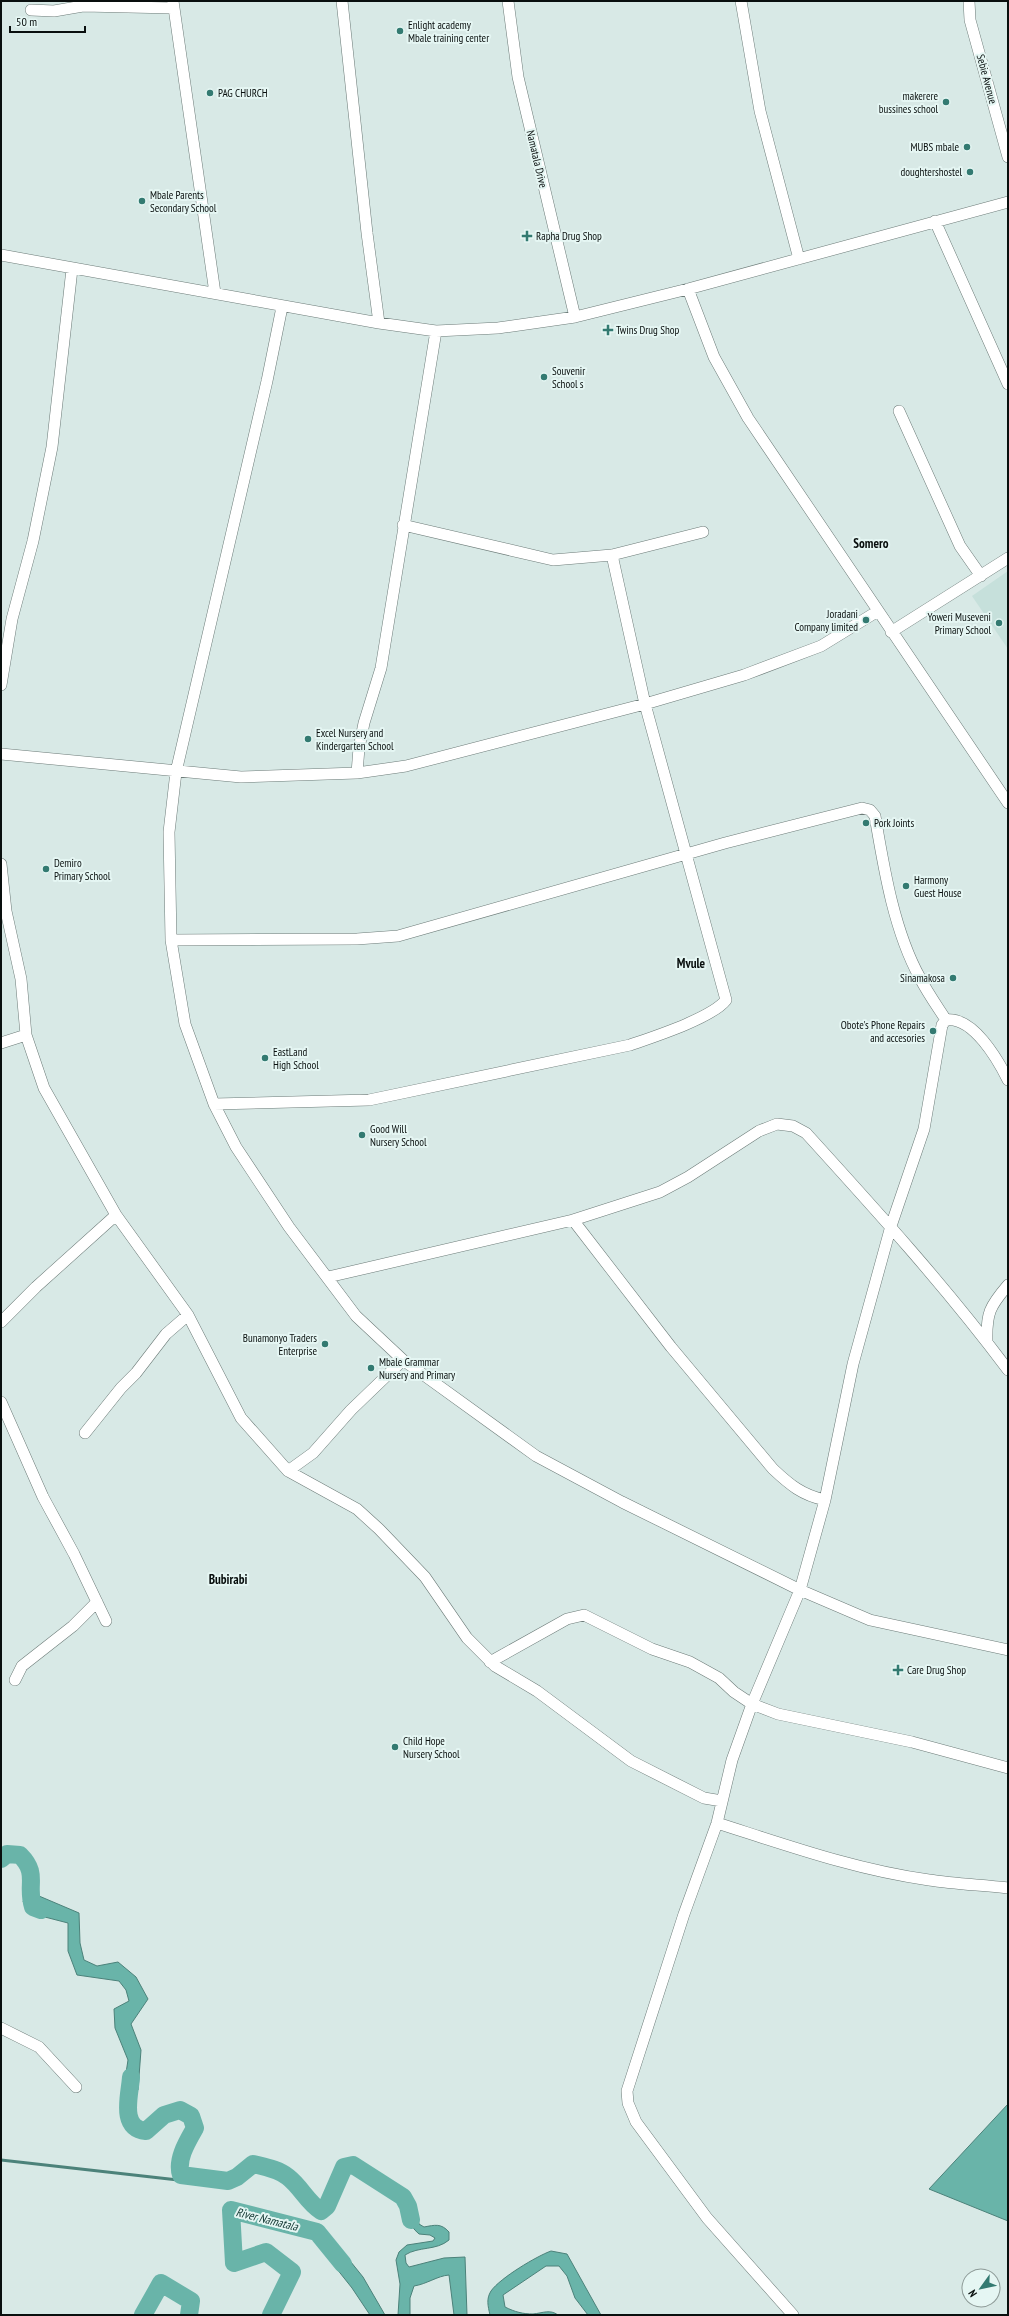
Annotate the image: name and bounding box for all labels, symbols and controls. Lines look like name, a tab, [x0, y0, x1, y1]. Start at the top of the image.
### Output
scale bar	[10, 8, 85, 34]
text: 50 m	[16, 14, 37, 29]
place label: Enlight academy Mbale training center	[408, 18, 489, 45]
marker: Enlight academy Mbale training center	[395, 26, 405, 36]
street label: Sebie Avenue	[974, 53, 1000, 106]
place label: PAG CHURCH	[218, 86, 268, 100]
marker: PAG CHURCH	[205, 88, 215, 98]
place label: makerere bussines school	[879, 89, 938, 116]
marker: makerere bussines school	[941, 97, 951, 107]
street label: Namatala Drive	[524, 129, 551, 190]
place label: MUBS mbale	[911, 140, 959, 154]
marker: MUBS mbale	[962, 142, 972, 152]
place label: doughtershostel	[901, 165, 962, 179]
marker: doughtershostel	[965, 167, 975, 177]
place label: Mbale Parents Secondary School	[150, 188, 217, 215]
marker: Mbale Parents Secondary School	[137, 196, 147, 206]
place label: Rapha Drug Shop	[536, 229, 602, 243]
marker: Rapha Drug Shop	[521, 230, 533, 242]
place label: Twins Drug Shop	[616, 323, 679, 337]
marker: Twins Drug Shop	[603, 325, 613, 335]
place label: Souvenir School s	[552, 364, 585, 391]
marker: Souvenir School s	[539, 372, 549, 382]
district label: Somero	[853, 535, 889, 552]
place label: Joradani Company limited	[794, 607, 858, 634]
place label: Yoweri Museveni Primary School	[928, 610, 991, 637]
marker: Joradani Company limited	[861, 615, 871, 625]
marker: Yoweri Museveni Primary School	[994, 618, 1004, 628]
place label: Excel Nursery and Kindergarten School	[316, 726, 394, 753]
marker: Excel Nursery and Kindergarten School	[303, 734, 313, 744]
place label: Pork Joints	[874, 816, 914, 830]
marker: Pork Joints	[861, 818, 871, 828]
place label: Demiro Primary School	[54, 856, 111, 883]
marker: Demiro Primary School	[41, 864, 51, 874]
place label: Harmony Guest House	[914, 873, 962, 900]
marker: Harmony Guest House	[901, 881, 911, 891]
district label: Mvule	[677, 955, 706, 972]
place label: Sinamakosa	[900, 971, 945, 985]
marker: Sinamakosa	[948, 973, 958, 983]
place label: Obote's Phone Repairs and accesories	[841, 1018, 925, 1045]
marker: Obote's Phone Repairs and accesories	[928, 1026, 938, 1036]
place label: EastLand High School	[273, 1045, 319, 1072]
marker: EastLand High School	[260, 1053, 270, 1063]
place label: Good Will Nursery School	[370, 1122, 427, 1149]
marker: Good Will Nursery School	[357, 1130, 367, 1140]
place label: Bunamonyo Traders Enterprise	[243, 1331, 317, 1358]
marker: Bunamonyo Traders Enterprise	[320, 1339, 330, 1349]
place label: Mbale Grammar Nursery and Primary	[379, 1355, 456, 1382]
marker: Mbale Grammar Nursery and Primary	[366, 1363, 376, 1373]
district label: Bubirabi	[209, 1571, 247, 1588]
place label: Care Drug Shop	[907, 1663, 966, 1677]
marker: Care Drug Shop	[892, 1664, 904, 1676]
place label: Child Hope Nursery School	[403, 1734, 460, 1761]
marker: Child Hope Nursery School	[390, 1742, 400, 1752]
water label: River Namatala	[234, 2204, 301, 2234]
north arrow	[961, 2268, 1001, 2308]
text: N	[965, 2287, 980, 2300]

